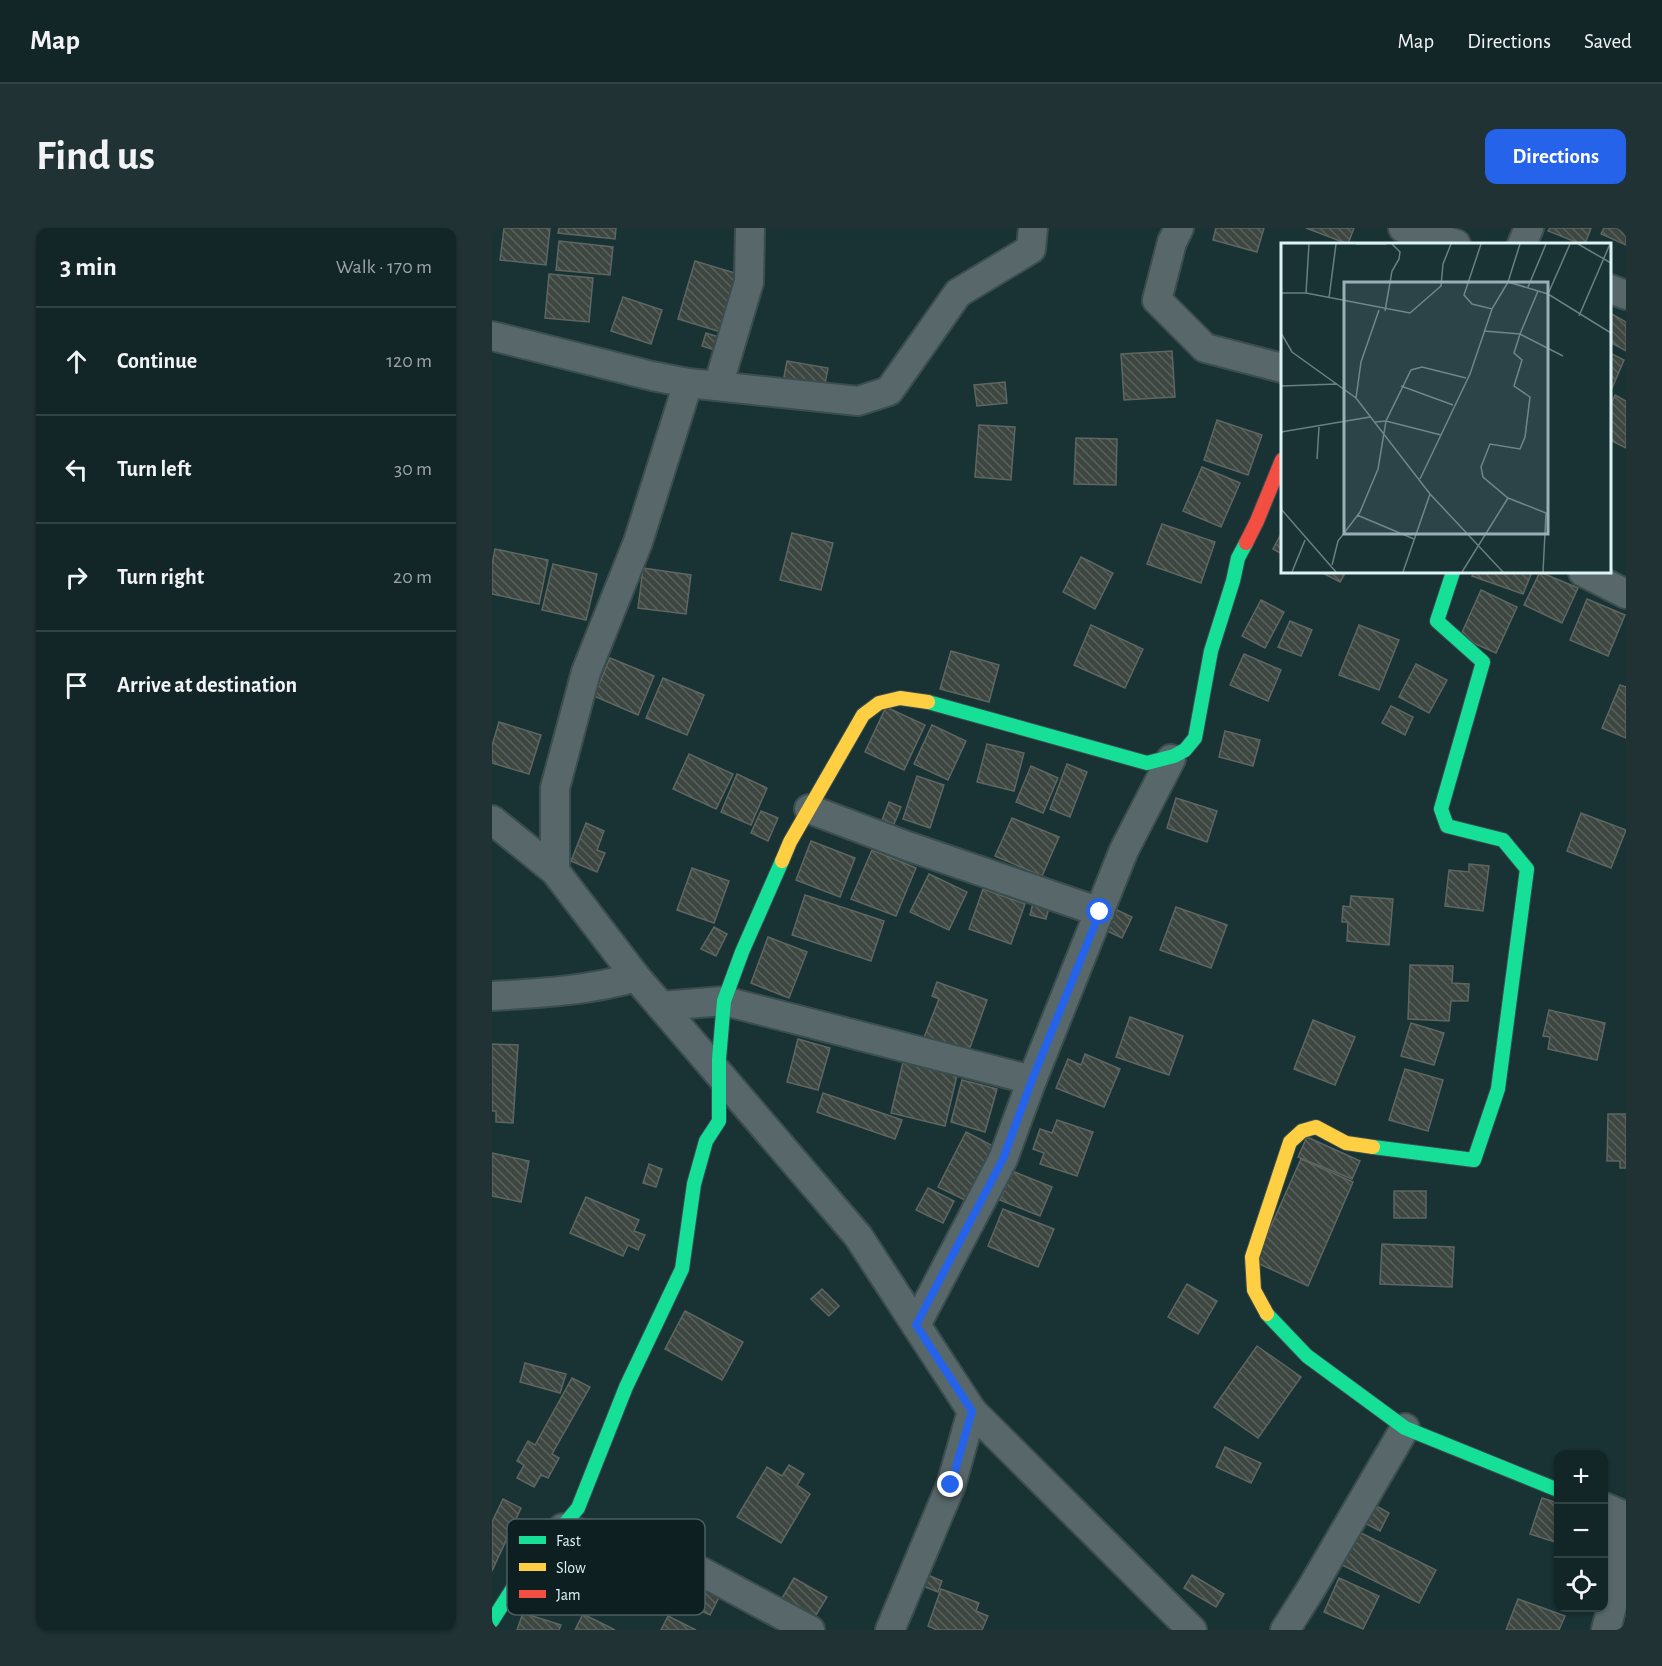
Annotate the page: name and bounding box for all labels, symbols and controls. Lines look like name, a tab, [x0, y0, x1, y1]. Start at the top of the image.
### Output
text: Map	[30, 27, 80, 55]
text: Map	[1398, 31, 1434, 52]
text: Directions	[1467, 31, 1551, 52]
text: Saved	[1584, 31, 1632, 52]
button: Directions	[1485, 129, 1626, 184]
text: Find us	[36, 135, 155, 177]
inset map	[1281, 243, 1611, 573]
text: 3 min	[60, 254, 117, 280]
text: Walk · 170 m	[336, 257, 432, 277]
icon: ahead	[60, 345, 93, 378]
text: Continue	[117, 350, 197, 372]
text: 120 m	[386, 351, 432, 371]
icon: left	[60, 453, 93, 486]
text: Turn left	[117, 458, 191, 480]
text: 30 m	[394, 459, 432, 479]
icon: right	[60, 561, 93, 594]
text: Turn right	[117, 566, 204, 588]
text: 20 m	[393, 567, 432, 587]
icon: arrive	[60, 669, 93, 702]
text: Arrive at destination	[117, 674, 297, 696]
route start	[1086, 898, 1112, 924]
map controls	[1554, 1450, 1608, 1612]
button: +	[1554, 1450, 1608, 1504]
route end	[937, 1471, 963, 1497]
button: −	[1554, 1504, 1608, 1558]
legend	[507, 1519, 705, 1615]
text: Fast	[556, 1533, 581, 1549]
button: locate	[1554, 1558, 1608, 1612]
text: Slow	[556, 1560, 586, 1576]
text: Jam	[556, 1587, 581, 1603]

